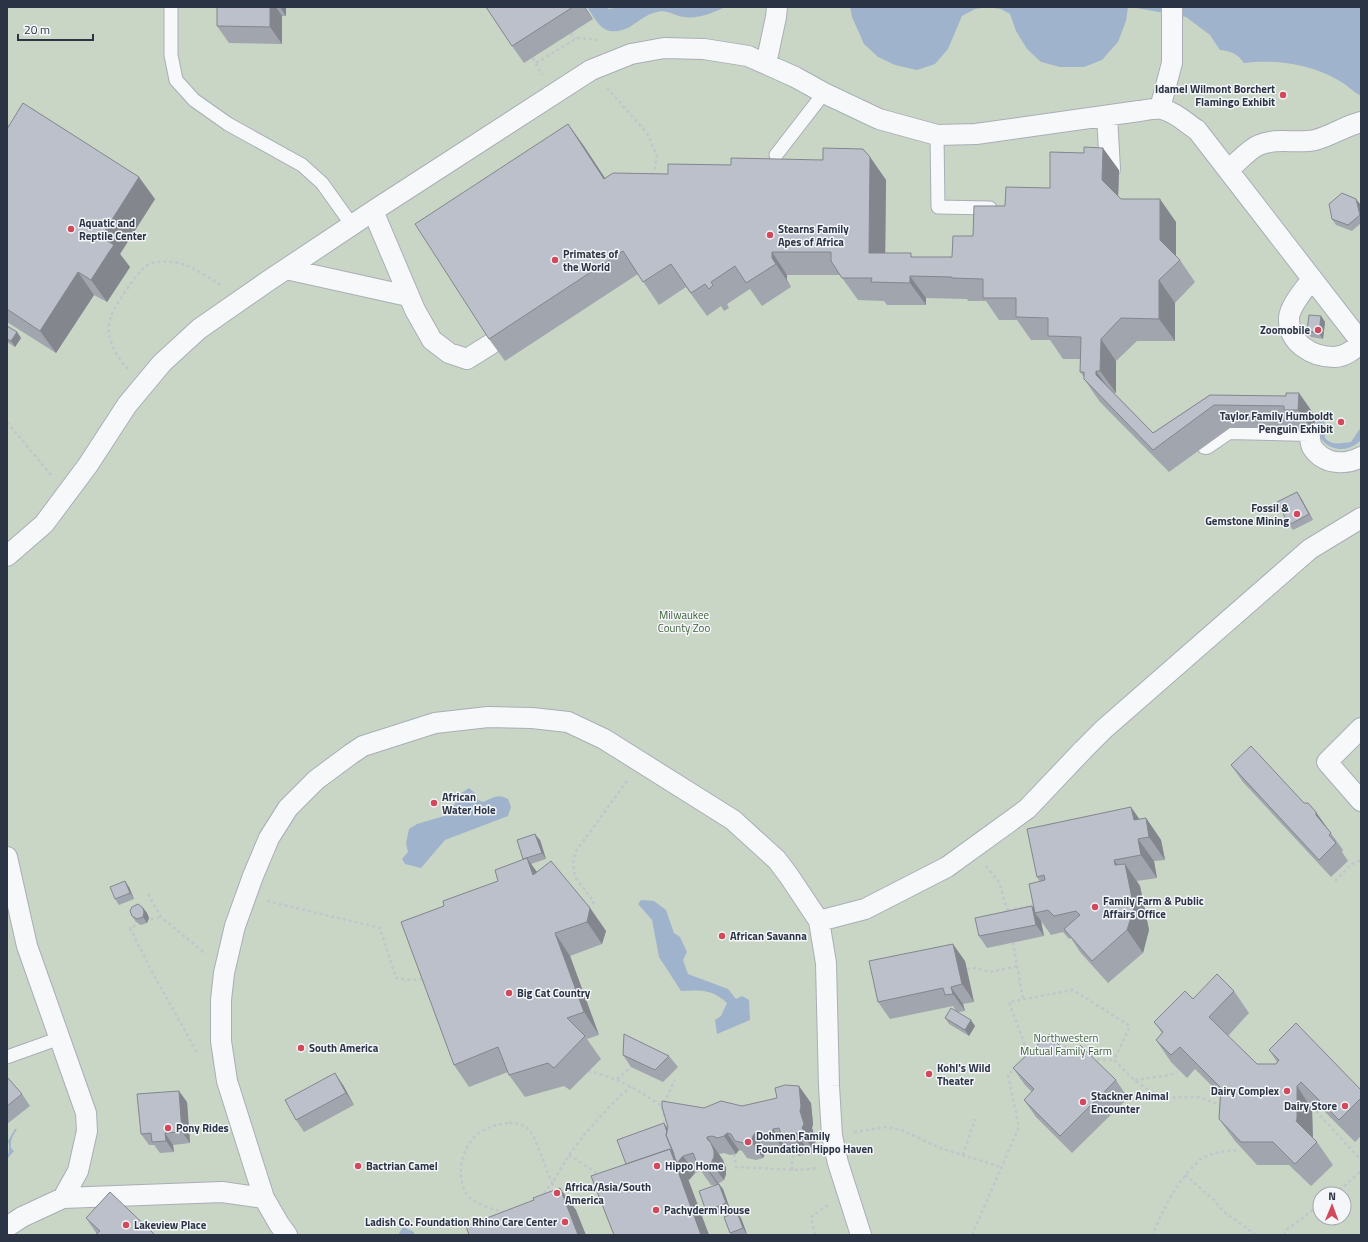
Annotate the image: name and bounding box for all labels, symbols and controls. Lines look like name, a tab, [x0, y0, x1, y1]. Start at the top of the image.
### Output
scale bar	[18, 16, 93, 42]
text: 20 m	[24, 20, 50, 39]
place label: Idamel Wilmont Borchert Flamingo Exhibit	[1155, 81, 1275, 110]
marker: Idamel Wilmont Borchert Flamingo Exhibit	[1278, 90, 1288, 100]
place label: Aquatic and Reptile Center	[79, 215, 146, 244]
place label: Stearns Family Apes of Africa	[778, 221, 849, 250]
marker: Aquatic and Reptile Center	[66, 224, 76, 234]
marker: Stearns Family Apes of Africa	[765, 230, 775, 240]
place label: Primates of the World	[563, 246, 618, 275]
marker: Primates of the World	[550, 255, 560, 265]
place label: Zoomobile	[1260, 322, 1310, 338]
marker: Zoomobile	[1313, 325, 1323, 335]
place label: Taylor Family Humboldt Penguin Exhibit	[1220, 408, 1333, 437]
marker: Taylor Family Humboldt Penguin Exhibit	[1336, 417, 1346, 427]
place label: Fossil & Gemstone Mining	[1205, 500, 1289, 529]
marker: Fossil & Gemstone Mining	[1292, 509, 1302, 519]
park label: Milwaukee County Zoo	[658, 607, 710, 636]
place label: African Water Hole	[442, 789, 496, 818]
marker: African Water Hole	[429, 798, 439, 808]
place label: Family Farm & Public Affairs Office	[1103, 893, 1204, 922]
marker: Family Farm & Public Affairs Office	[1090, 902, 1100, 912]
place label: African Savanna	[730, 928, 807, 944]
marker: African Savanna	[717, 931, 727, 941]
place label: Big Cat Country	[517, 985, 591, 1001]
marker: Big Cat Country	[504, 988, 514, 998]
park label: Northwestern Mutual Family Farm	[1020, 1030, 1112, 1059]
place label: South America	[309, 1040, 379, 1056]
marker: South America	[296, 1043, 306, 1053]
place label: Kohl's Wild Theater	[937, 1060, 991, 1089]
marker: Kohl's Wild Theater	[924, 1069, 934, 1079]
place label: Dairy Complex	[1211, 1083, 1280, 1099]
marker: Dairy Complex	[1282, 1086, 1292, 1096]
place label: Stackner Animal Encounter	[1091, 1088, 1169, 1117]
marker: Stackner Animal Encounter	[1078, 1097, 1088, 1107]
place label: Dairy Store	[1284, 1098, 1337, 1114]
marker: Dairy Store	[1340, 1101, 1350, 1111]
place label: Pony Rides	[176, 1120, 229, 1136]
marker: Pony Rides	[163, 1123, 173, 1133]
place label: Dohmen Family Foundation Hippo Haven	[756, 1128, 873, 1157]
marker: Dohmen Family Foundation Hippo Haven	[743, 1137, 753, 1147]
place label: Bactrian Camel	[366, 1158, 438, 1174]
place label: Hippo Home	[665, 1158, 724, 1174]
marker: Bactrian Camel	[353, 1161, 363, 1171]
marker: Hippo Home	[652, 1161, 662, 1171]
place label: Africa/Asia/South America	[565, 1179, 651, 1208]
north arrow	[1312, 1186, 1352, 1226]
marker: Africa/Asia/South America	[552, 1188, 562, 1198]
text: N	[1328, 1188, 1336, 1204]
place label: Pachyderm House	[664, 1202, 750, 1218]
marker: Pachyderm House	[651, 1205, 661, 1215]
place label: Ladish Co. Foundation Rhino Care Center	[365, 1214, 557, 1230]
place label: Lakeview Place	[134, 1217, 207, 1233]
marker: Ladish Co. Foundation Rhino Care Center	[560, 1217, 570, 1227]
marker: Lakeview Place	[121, 1220, 131, 1230]

